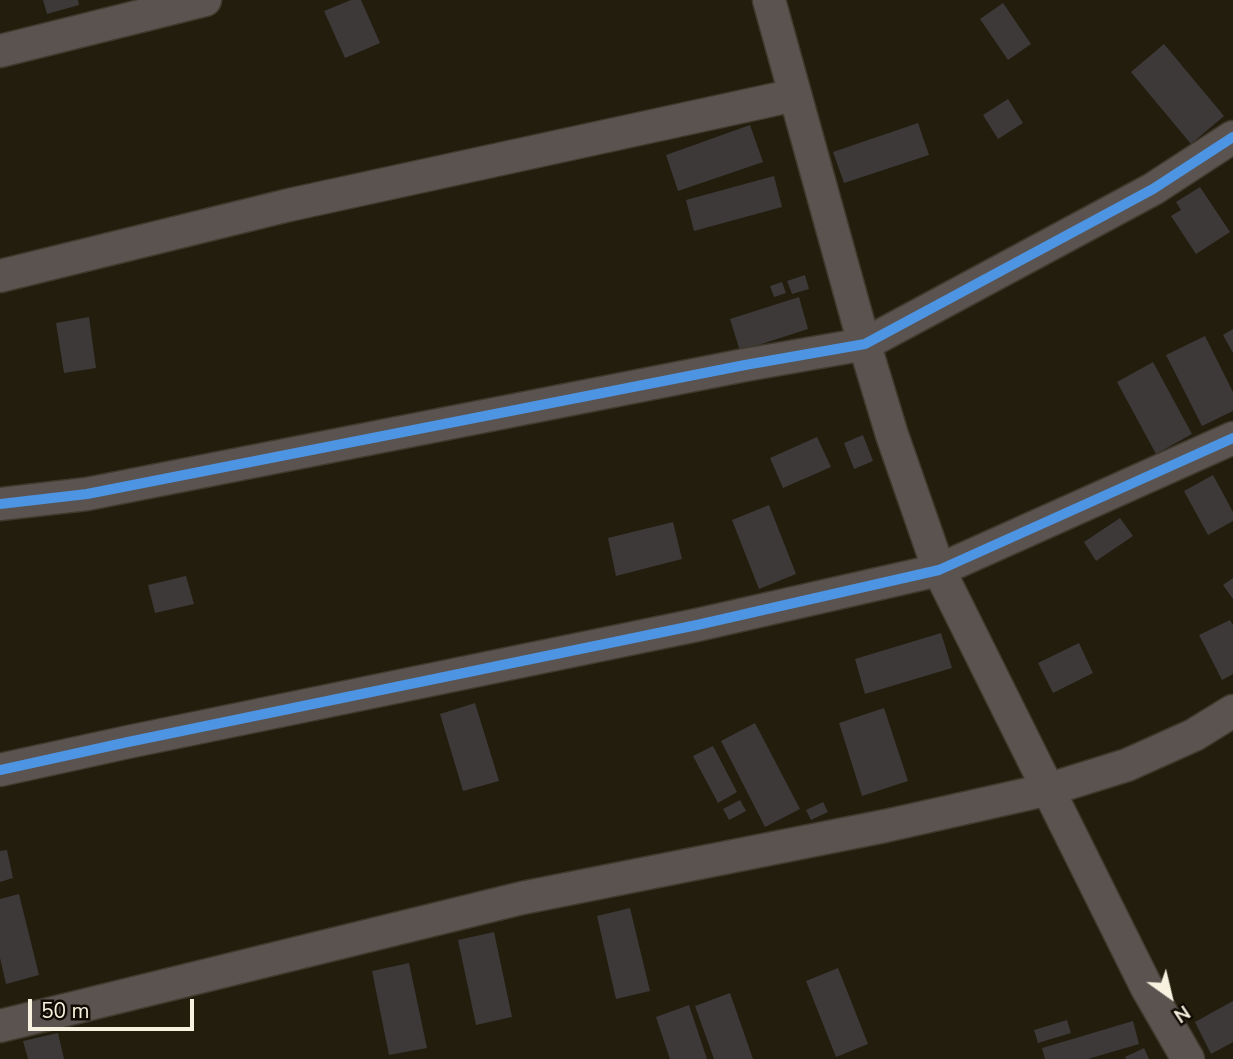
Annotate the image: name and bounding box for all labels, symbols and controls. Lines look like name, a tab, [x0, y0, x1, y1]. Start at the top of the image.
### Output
north arrow	[1135, 961, 1205, 1031]
scale bar	[32, 986, 198, 1030]
text: 50 m	[41, 997, 90, 1025]
text: N	[1169, 999, 1195, 1028]

